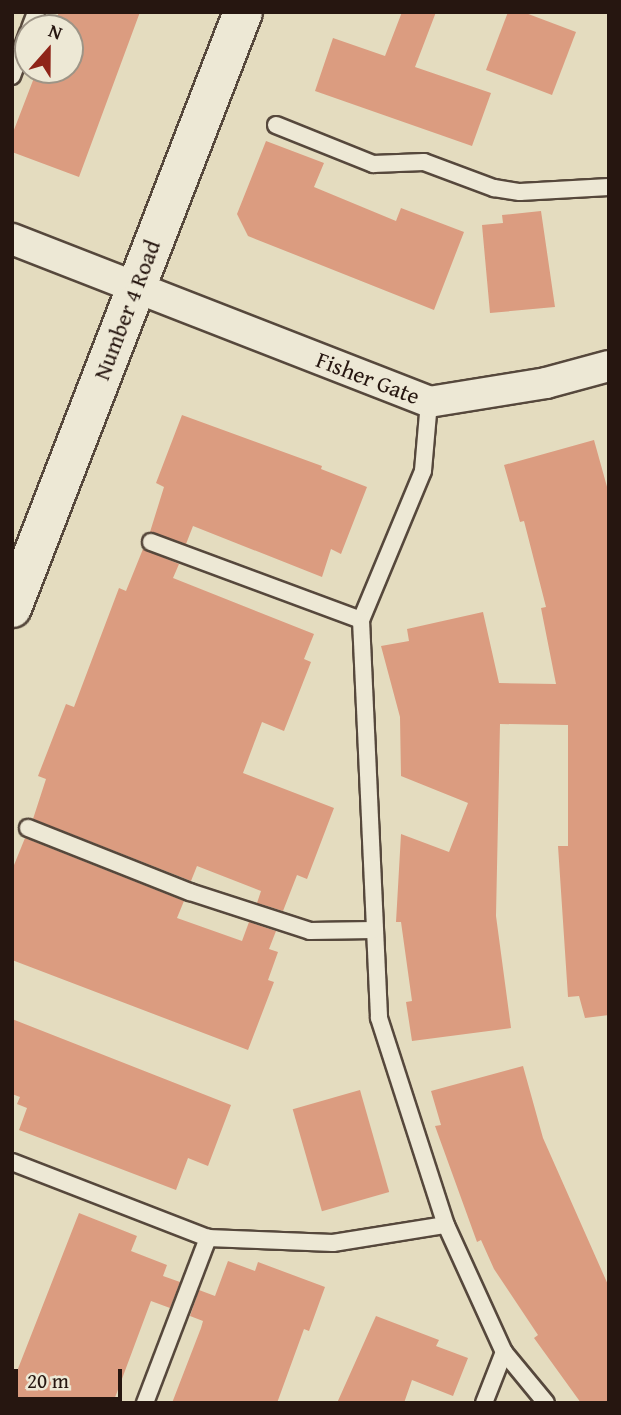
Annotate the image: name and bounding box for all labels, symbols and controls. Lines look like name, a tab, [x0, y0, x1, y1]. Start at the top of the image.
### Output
north arrow	[14, 14, 84, 84]
text: N	[45, 16, 67, 47]
street label: Number 4 Road	[88, 236, 166, 384]
street label: Fisher Gate	[312, 346, 424, 410]
scale bar	[18, 1356, 126, 1400]
text: 20 m	[27, 1365, 69, 1396]

